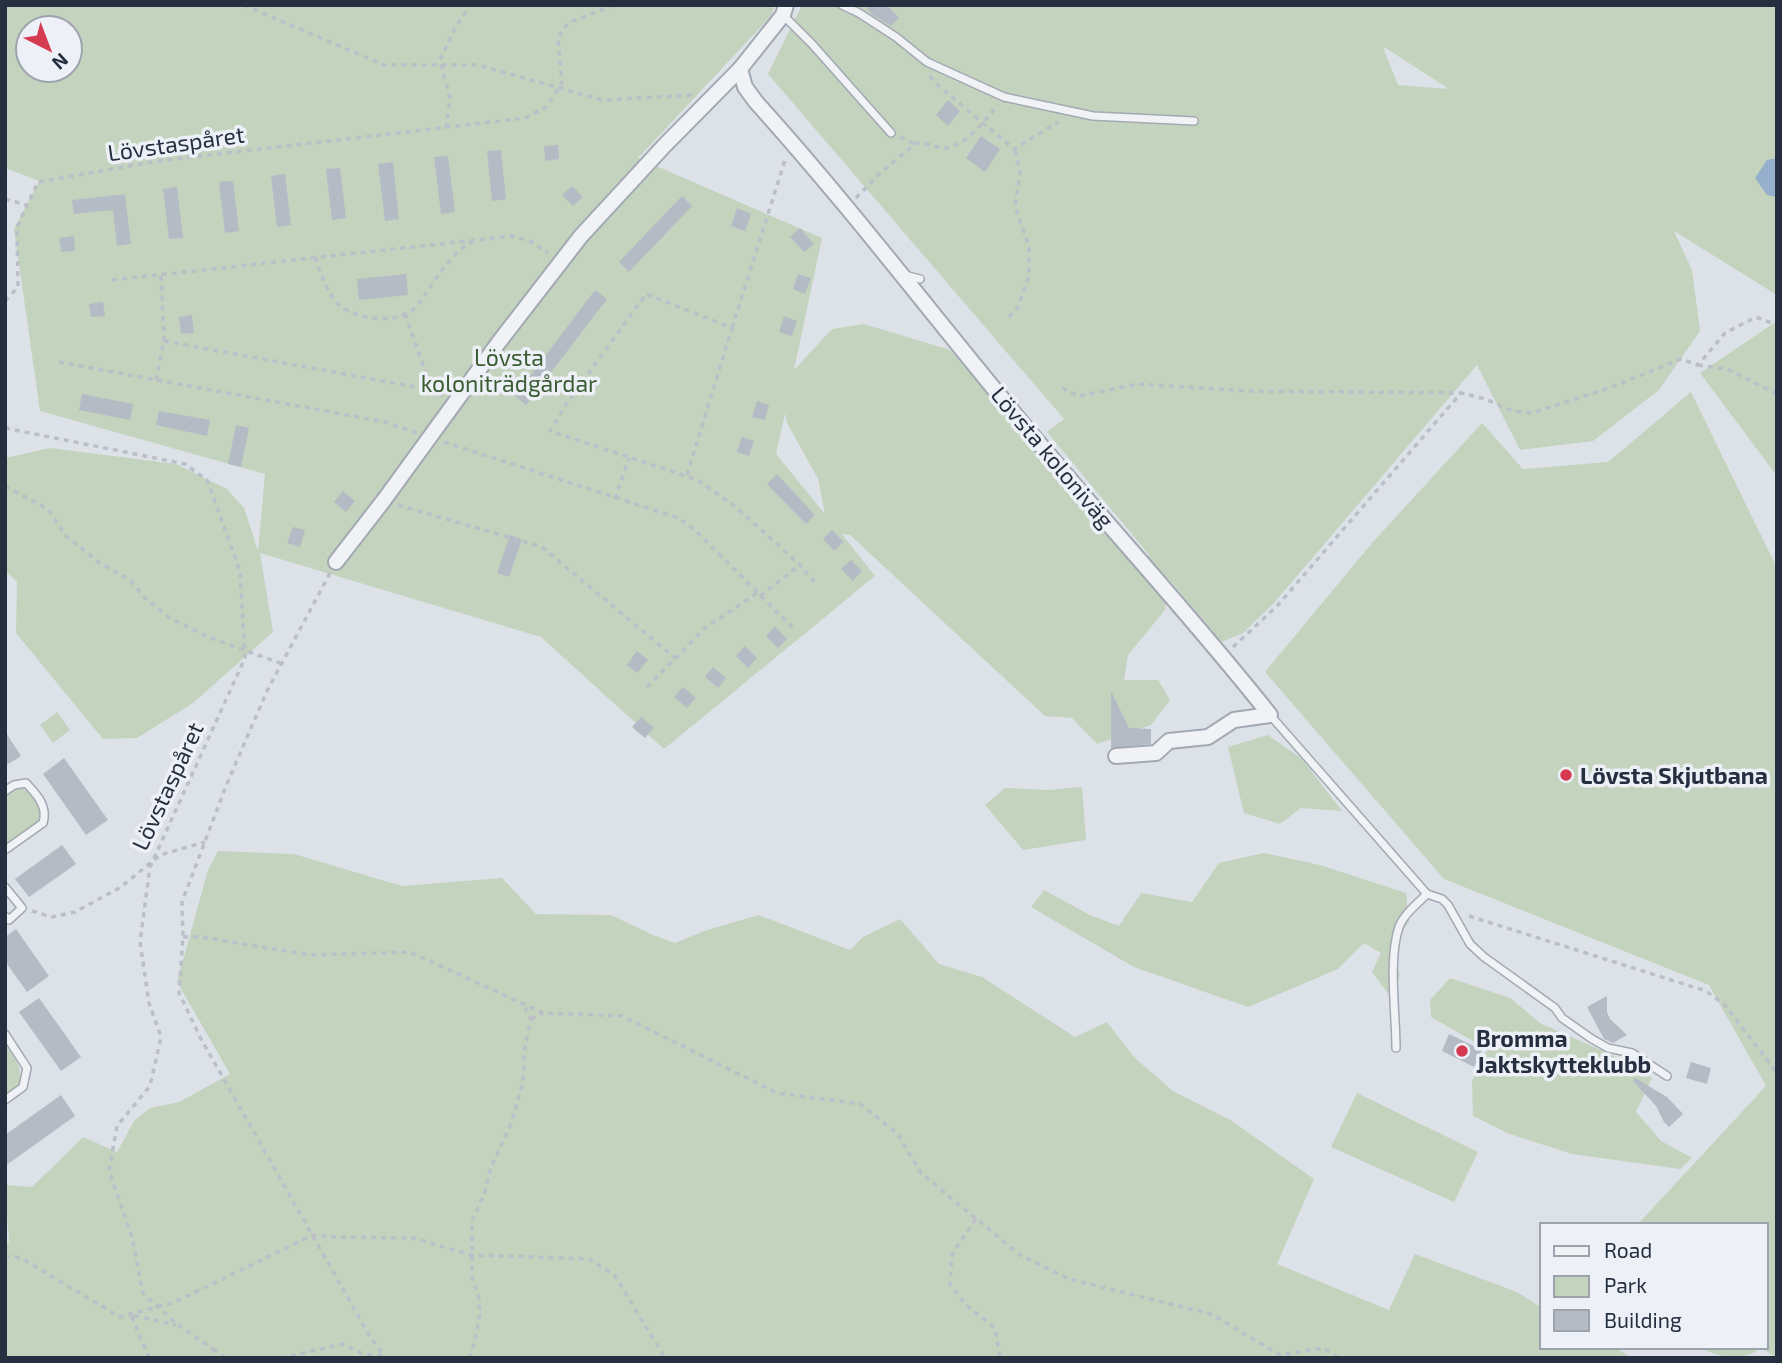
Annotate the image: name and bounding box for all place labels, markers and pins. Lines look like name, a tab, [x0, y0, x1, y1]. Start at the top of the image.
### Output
place label: Lövsta Skjutbana	[1580, 761, 1768, 789]
marker: Lövsta Skjutbana	[1558, 767, 1574, 783]
place label: Bromma Jaktskytteklubb	[1476, 1024, 1651, 1078]
marker: Bromma Jaktskytteklubb	[1454, 1043, 1470, 1059]

